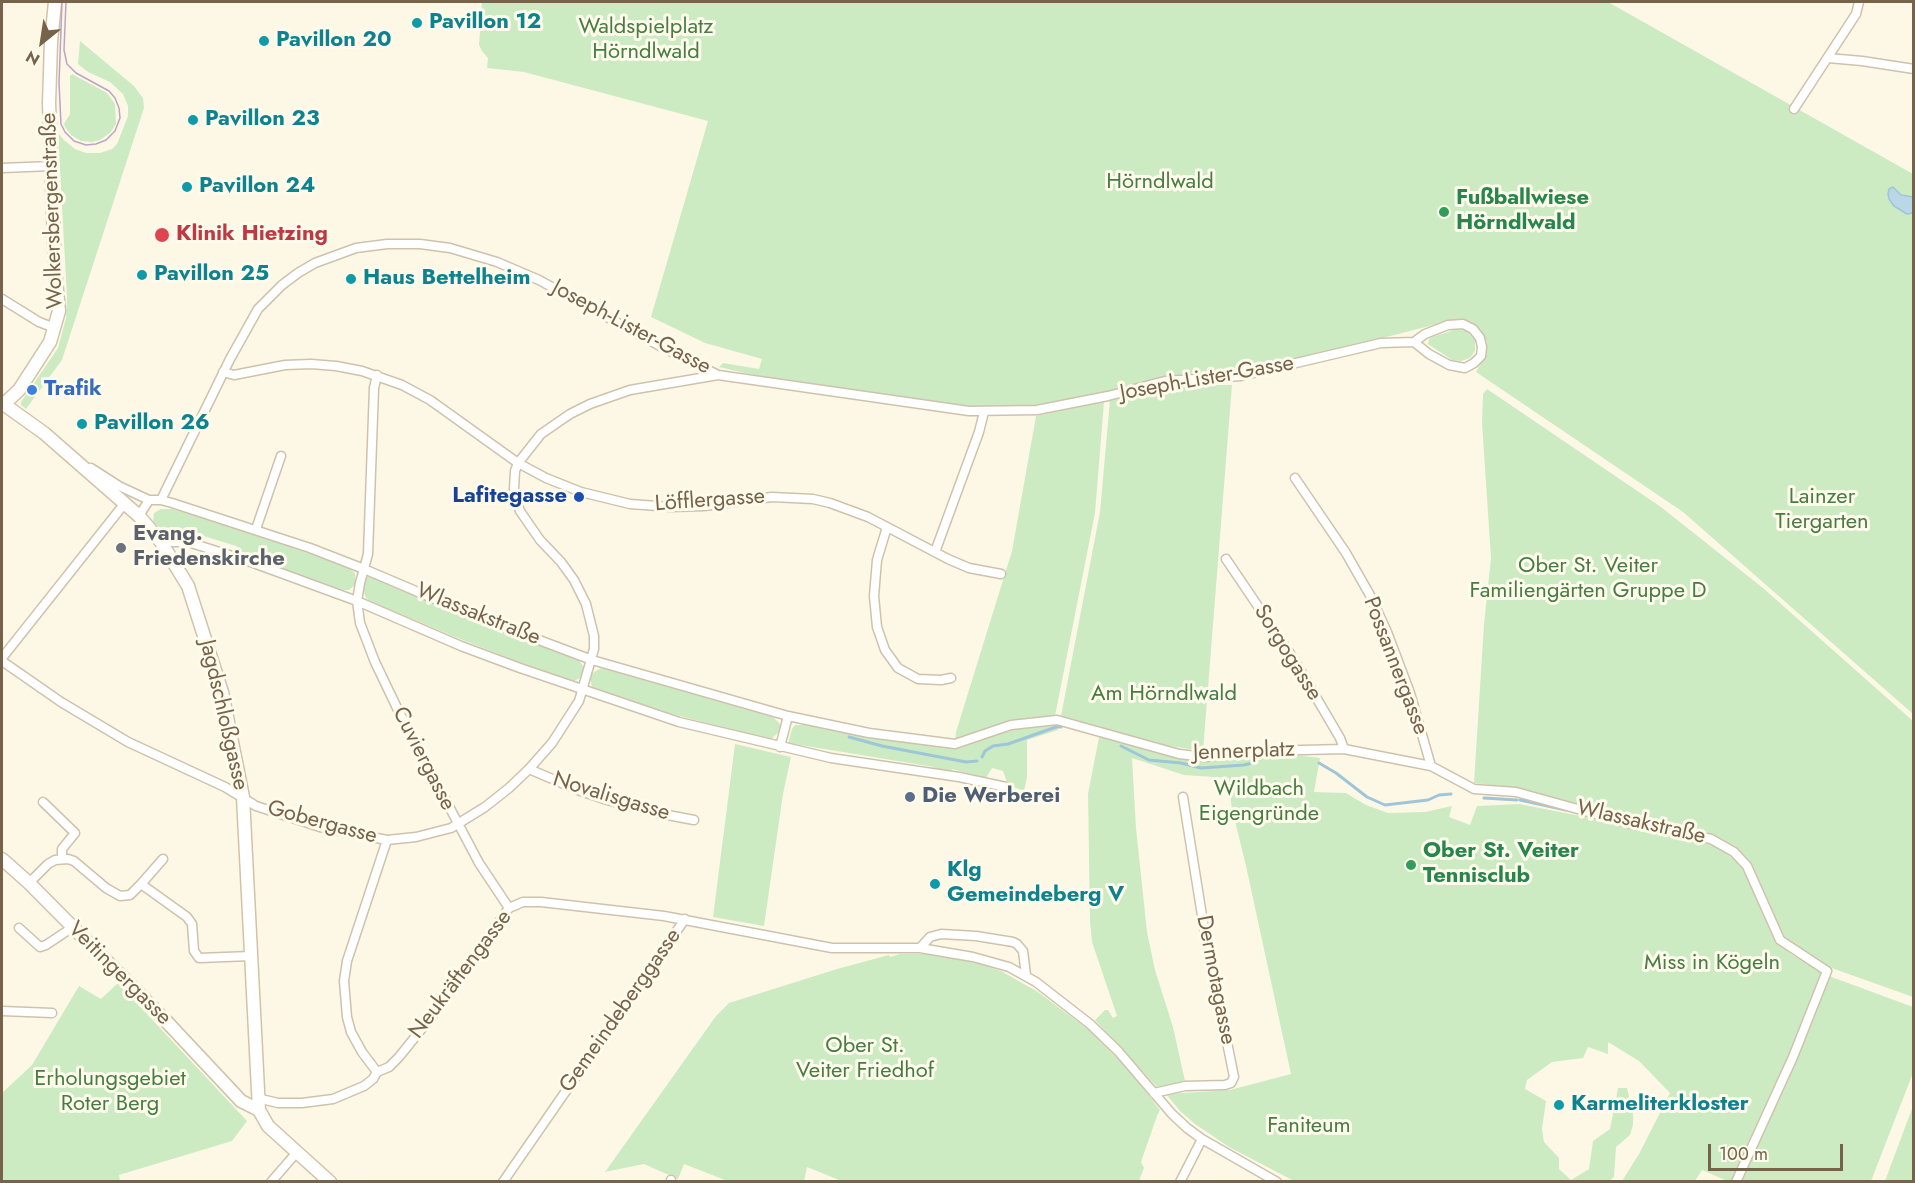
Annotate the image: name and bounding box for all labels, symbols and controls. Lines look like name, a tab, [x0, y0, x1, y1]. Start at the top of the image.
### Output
place label: Pavillon 12	[429, 10, 541, 36]
north arrow	[12, 12, 72, 72]
park label: Waldspielplatz Hörndlwald	[579, 15, 713, 66]
marker: Pavillon 12	[410, 16, 424, 30]
place label: Pavillon 20	[276, 28, 392, 54]
marker: Pavillon 20	[257, 34, 271, 48]
text: N	[21, 45, 44, 71]
place label: Pavillon 23	[205, 107, 320, 133]
street label: Wolkersbergenstraße	[36, 112, 70, 310]
marker: Pavillon 23	[186, 113, 200, 127]
park label: Hörndlwald	[1106, 170, 1214, 196]
place label: Pavillon 24	[199, 174, 315, 200]
marker: Pavillon 24	[180, 180, 194, 194]
place label: Fußballwiese Hörndlwald	[1456, 186, 1589, 237]
marker: Fußballwiese Hörndlwald	[1437, 205, 1451, 219]
place label: Klinik Hietzing	[176, 222, 328, 248]
marker: Klinik Hietzing	[153, 226, 171, 244]
place label: Pavillon 25	[154, 262, 269, 288]
place label: Haus Bettelheim	[363, 266, 530, 292]
marker: Pavillon 25	[135, 268, 149, 282]
marker: Haus Bettelheim	[344, 272, 358, 286]
street label: Joseph-Lister-Gasse	[547, 275, 715, 381]
street label: Joseph-Lister-Gasse	[1118, 351, 1296, 407]
place label: Trafik	[44, 377, 102, 403]
marker: Trafik	[25, 383, 39, 397]
place label: Pavillon 26	[94, 411, 210, 437]
marker: Pavillon 26	[75, 417, 89, 431]
place label: Lafitegasse	[452, 484, 567, 510]
street label: Löfflergasse	[654, 484, 766, 518]
park label: Lainzer Tiergarten	[1775, 485, 1869, 536]
marker: Lafitegasse	[572, 490, 586, 504]
place label: Evang. Friedenskirche	[133, 522, 285, 574]
marker: Evang. Friedenskirche	[114, 541, 128, 555]
park label: Ober St. Veiter Familiengärten Gruppe D	[1469, 554, 1707, 606]
street label: Wlassakstraße	[412, 578, 544, 652]
street label: Possannergasse	[1357, 593, 1433, 739]
street label: Sorgogasse	[1247, 600, 1327, 706]
street label: Jagdschloßgasse	[193, 637, 253, 793]
park label: Am Hörndlwald	[1091, 682, 1237, 708]
street label: Cuviergasse	[386, 703, 460, 815]
street label: Jennerplatz	[1192, 737, 1296, 767]
street label: Novalisgasse	[549, 767, 673, 827]
park label: Wildbach Eigengründe	[1199, 777, 1319, 828]
place label: Die Werberei	[922, 784, 1060, 810]
marker: Die Werberei	[903, 790, 917, 804]
street label: Wlassakstraße	[1574, 795, 1708, 851]
street label: Gobergasse	[264, 796, 380, 850]
place label: Ober St. Veiter Tennisclub	[1423, 839, 1579, 890]
place label: Klg Gemeindeberg V	[947, 858, 1124, 909]
marker: Ober St. Veiter Tennisclub	[1404, 858, 1418, 872]
marker: Klg Gemeindeberg V	[928, 877, 942, 891]
street label: Neukräftengasse	[404, 905, 518, 1045]
street label: Dermotagasse	[1190, 913, 1240, 1047]
street label: Veitingergasse	[62, 917, 176, 1031]
street label: Gemeindeberggasse	[555, 924, 687, 1098]
park label: Miss in Kögeln	[1644, 951, 1780, 977]
park label: Ober St. Veiter Friedhof	[796, 1034, 934, 1086]
park label: Erholungsgebiet Roter Berg	[34, 1067, 186, 1118]
place label: Karmeliterkloster	[1571, 1092, 1749, 1118]
marker: Karmeliterkloster	[1552, 1098, 1566, 1112]
park label: Faniteum	[1267, 1114, 1351, 1140]
scale bar	[1711, 1132, 1846, 1170]
text: 100 m	[1719, 1141, 1768, 1167]

